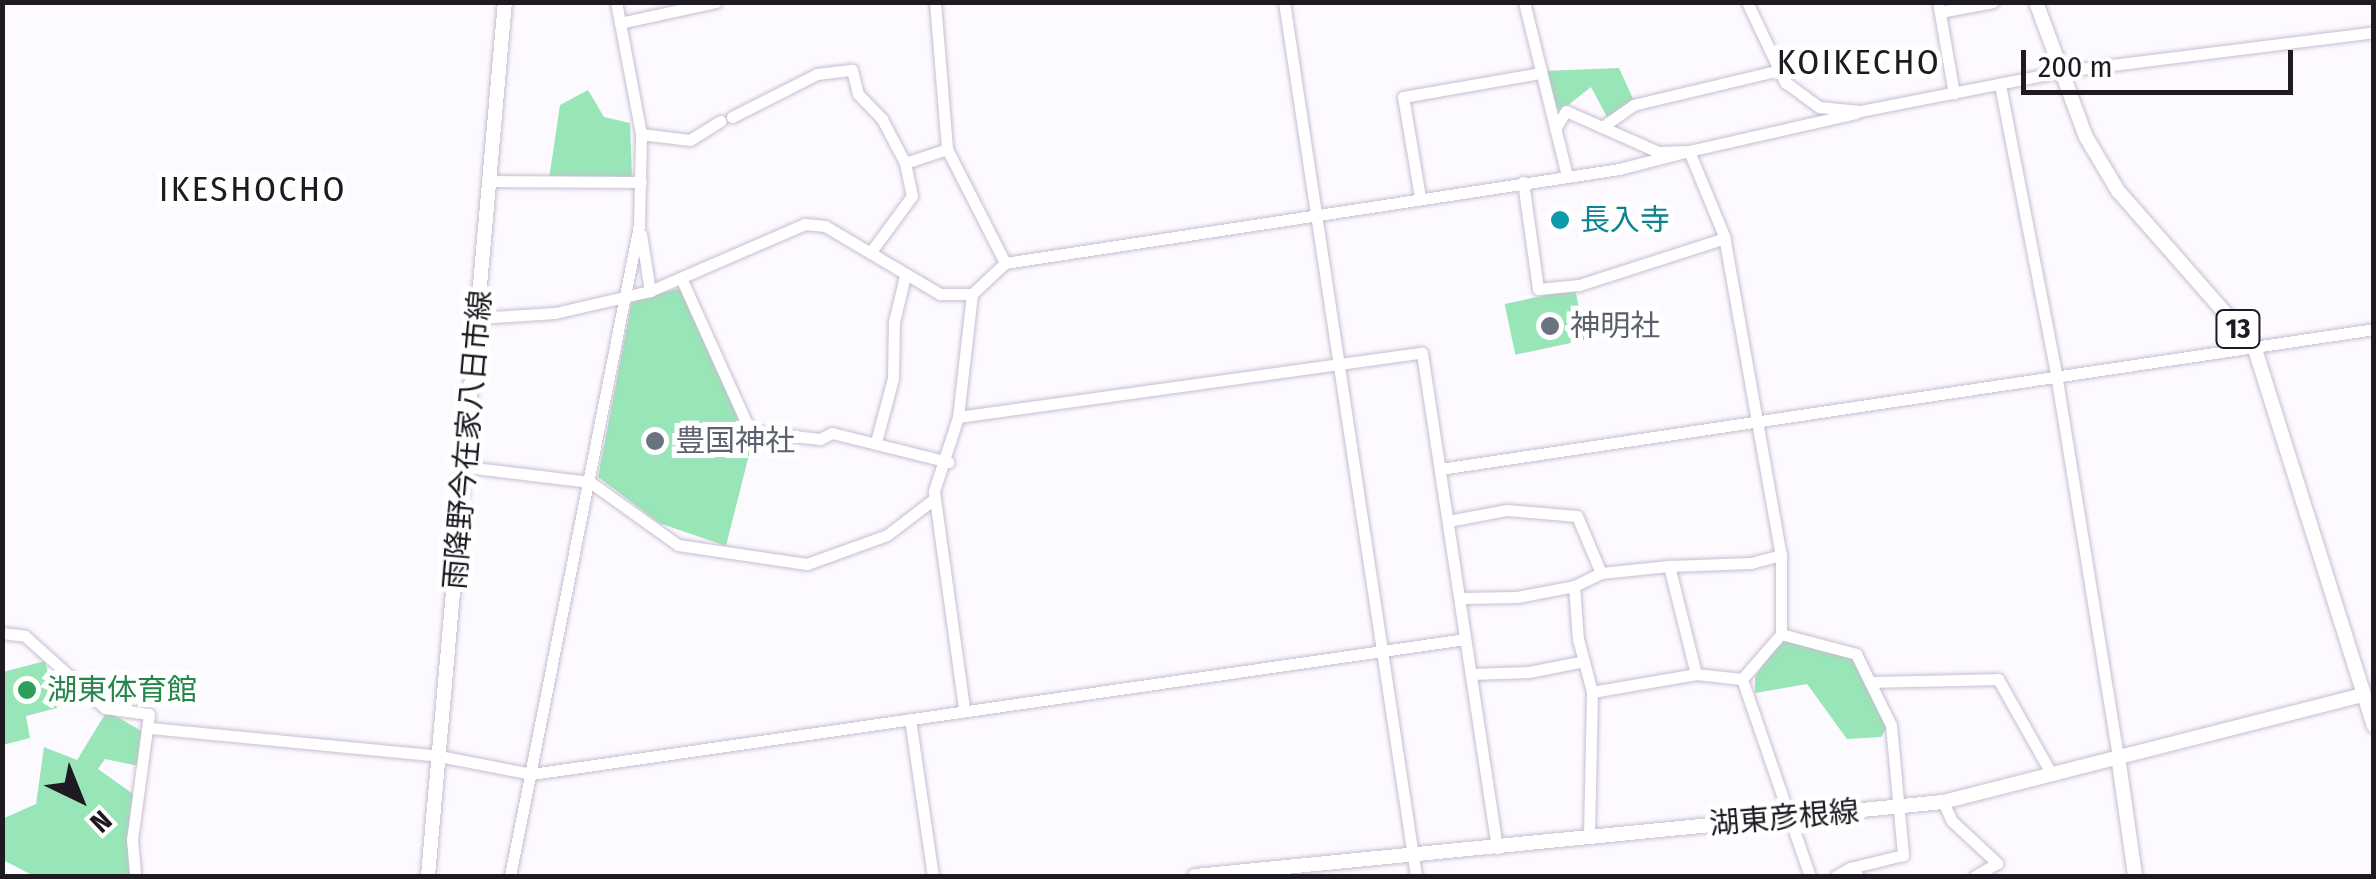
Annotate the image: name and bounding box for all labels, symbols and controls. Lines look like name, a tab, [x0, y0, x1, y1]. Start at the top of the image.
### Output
scale bar	[2026, 30, 2298, 92]
district label: KOIKECHO	[1777, 41, 1941, 83]
text: 200 m	[2038, 49, 2113, 85]
district label: IKESHOCHO	[159, 168, 347, 210]
place label: 長入寺	[1580, 202, 1670, 238]
marker: 長入寺	[1549, 209, 1571, 231]
street label: 雨降野今在家八日市線	[437, 289, 499, 591]
road number: 13	[2213, 306, 2263, 352]
place label: 神明社	[1570, 308, 1660, 344]
marker: 神明社	[1539, 315, 1561, 337]
place label: 豊国神社	[675, 423, 795, 459]
marker: 豊国神社	[644, 430, 666, 452]
place label: 湖東体育館	[47, 672, 197, 708]
marker: 湖東体育館	[16, 679, 38, 701]
north arrow	[30, 749, 130, 849]
street label: 湖東彦根線	[1708, 794, 1860, 842]
text: N	[83, 804, 118, 839]

